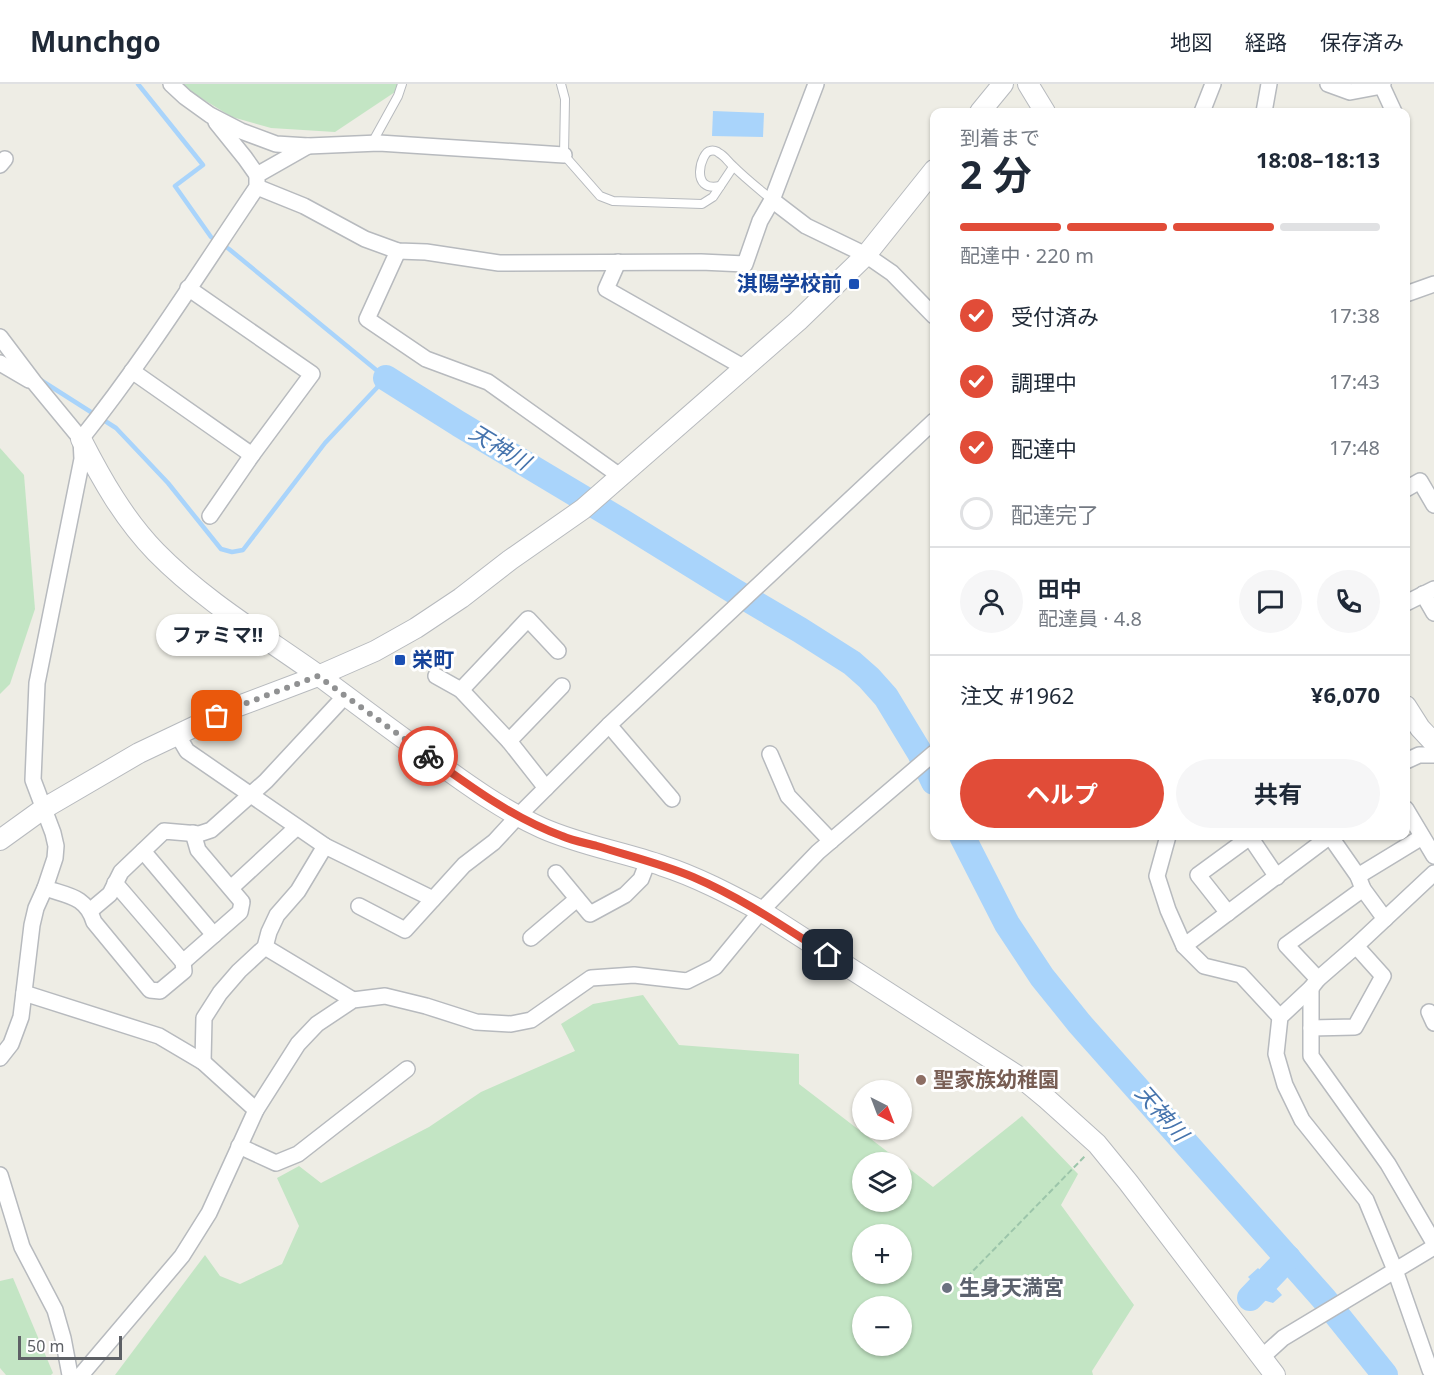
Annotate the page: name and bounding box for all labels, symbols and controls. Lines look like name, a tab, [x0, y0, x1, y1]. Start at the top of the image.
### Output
text: Munchgo	[30, 22, 161, 60]
text: 地図	[1170, 28, 1212, 56]
text: 経路	[1245, 28, 1287, 56]
text: 保存済み	[1320, 28, 1404, 56]
text: 到着まで	[960, 124, 1040, 151]
text: 18:08–18:13	[1256, 144, 1380, 174]
text: 2 分	[960, 147, 1031, 200]
text: 配達中 · 220 m	[960, 242, 1094, 269]
place label: 淇陽学校前	[737, 269, 842, 297]
marker: 淇陽学校前	[847, 277, 861, 291]
icon: check	[960, 299, 993, 332]
text: 受付済み	[1011, 301, 1099, 331]
text: 17:38	[1329, 302, 1380, 329]
icon: check	[960, 365, 993, 398]
text: 調理中	[1011, 367, 1077, 397]
text: 17:43	[1329, 368, 1380, 395]
water label: 天神川	[464, 416, 538, 477]
icon: check	[960, 431, 993, 464]
text: 配達中	[1011, 433, 1077, 463]
text: 17:48	[1329, 434, 1380, 461]
text: 配達完了	[1011, 499, 1099, 529]
button: person	[960, 570, 1023, 633]
button: chat	[1239, 570, 1302, 633]
button: phone	[1317, 570, 1380, 633]
text: 田中	[1038, 573, 1082, 603]
text: 配達員 · 4.8	[1038, 605, 1142, 632]
callout: ファミマ!!	[156, 614, 278, 656]
text: ファミマ!!	[172, 621, 263, 648]
place label: 栄町	[412, 645, 454, 673]
marker: 栄町	[393, 653, 407, 667]
text: ¥6,070	[1311, 679, 1380, 709]
text: 注文 #1962	[960, 680, 1074, 710]
pin	[191, 690, 242, 741]
icon: bag	[200, 699, 233, 732]
courier	[398, 726, 458, 786]
icon: bike	[412, 740, 445, 773]
button: ヘルプ	[960, 759, 1164, 828]
button: 共有	[1176, 759, 1380, 828]
pin	[802, 929, 853, 980]
icon: home	[811, 938, 844, 971]
place label: 聖家族幼稚園	[933, 1065, 1059, 1093]
marker: 聖家族幼稚園	[914, 1073, 928, 1087]
water label: 天神川	[1130, 1078, 1197, 1149]
north arrow	[852, 1080, 912, 1140]
map controls	[852, 1080, 912, 1356]
button: layers	[852, 1152, 912, 1212]
button: +	[852, 1224, 912, 1284]
place label: 生身天満宮	[959, 1273, 1064, 1301]
marker: 生身天満宮	[940, 1281, 954, 1295]
button: −	[852, 1296, 912, 1356]
scale bar	[18, 1333, 122, 1360]
text: 50 m	[27, 1335, 64, 1357]

